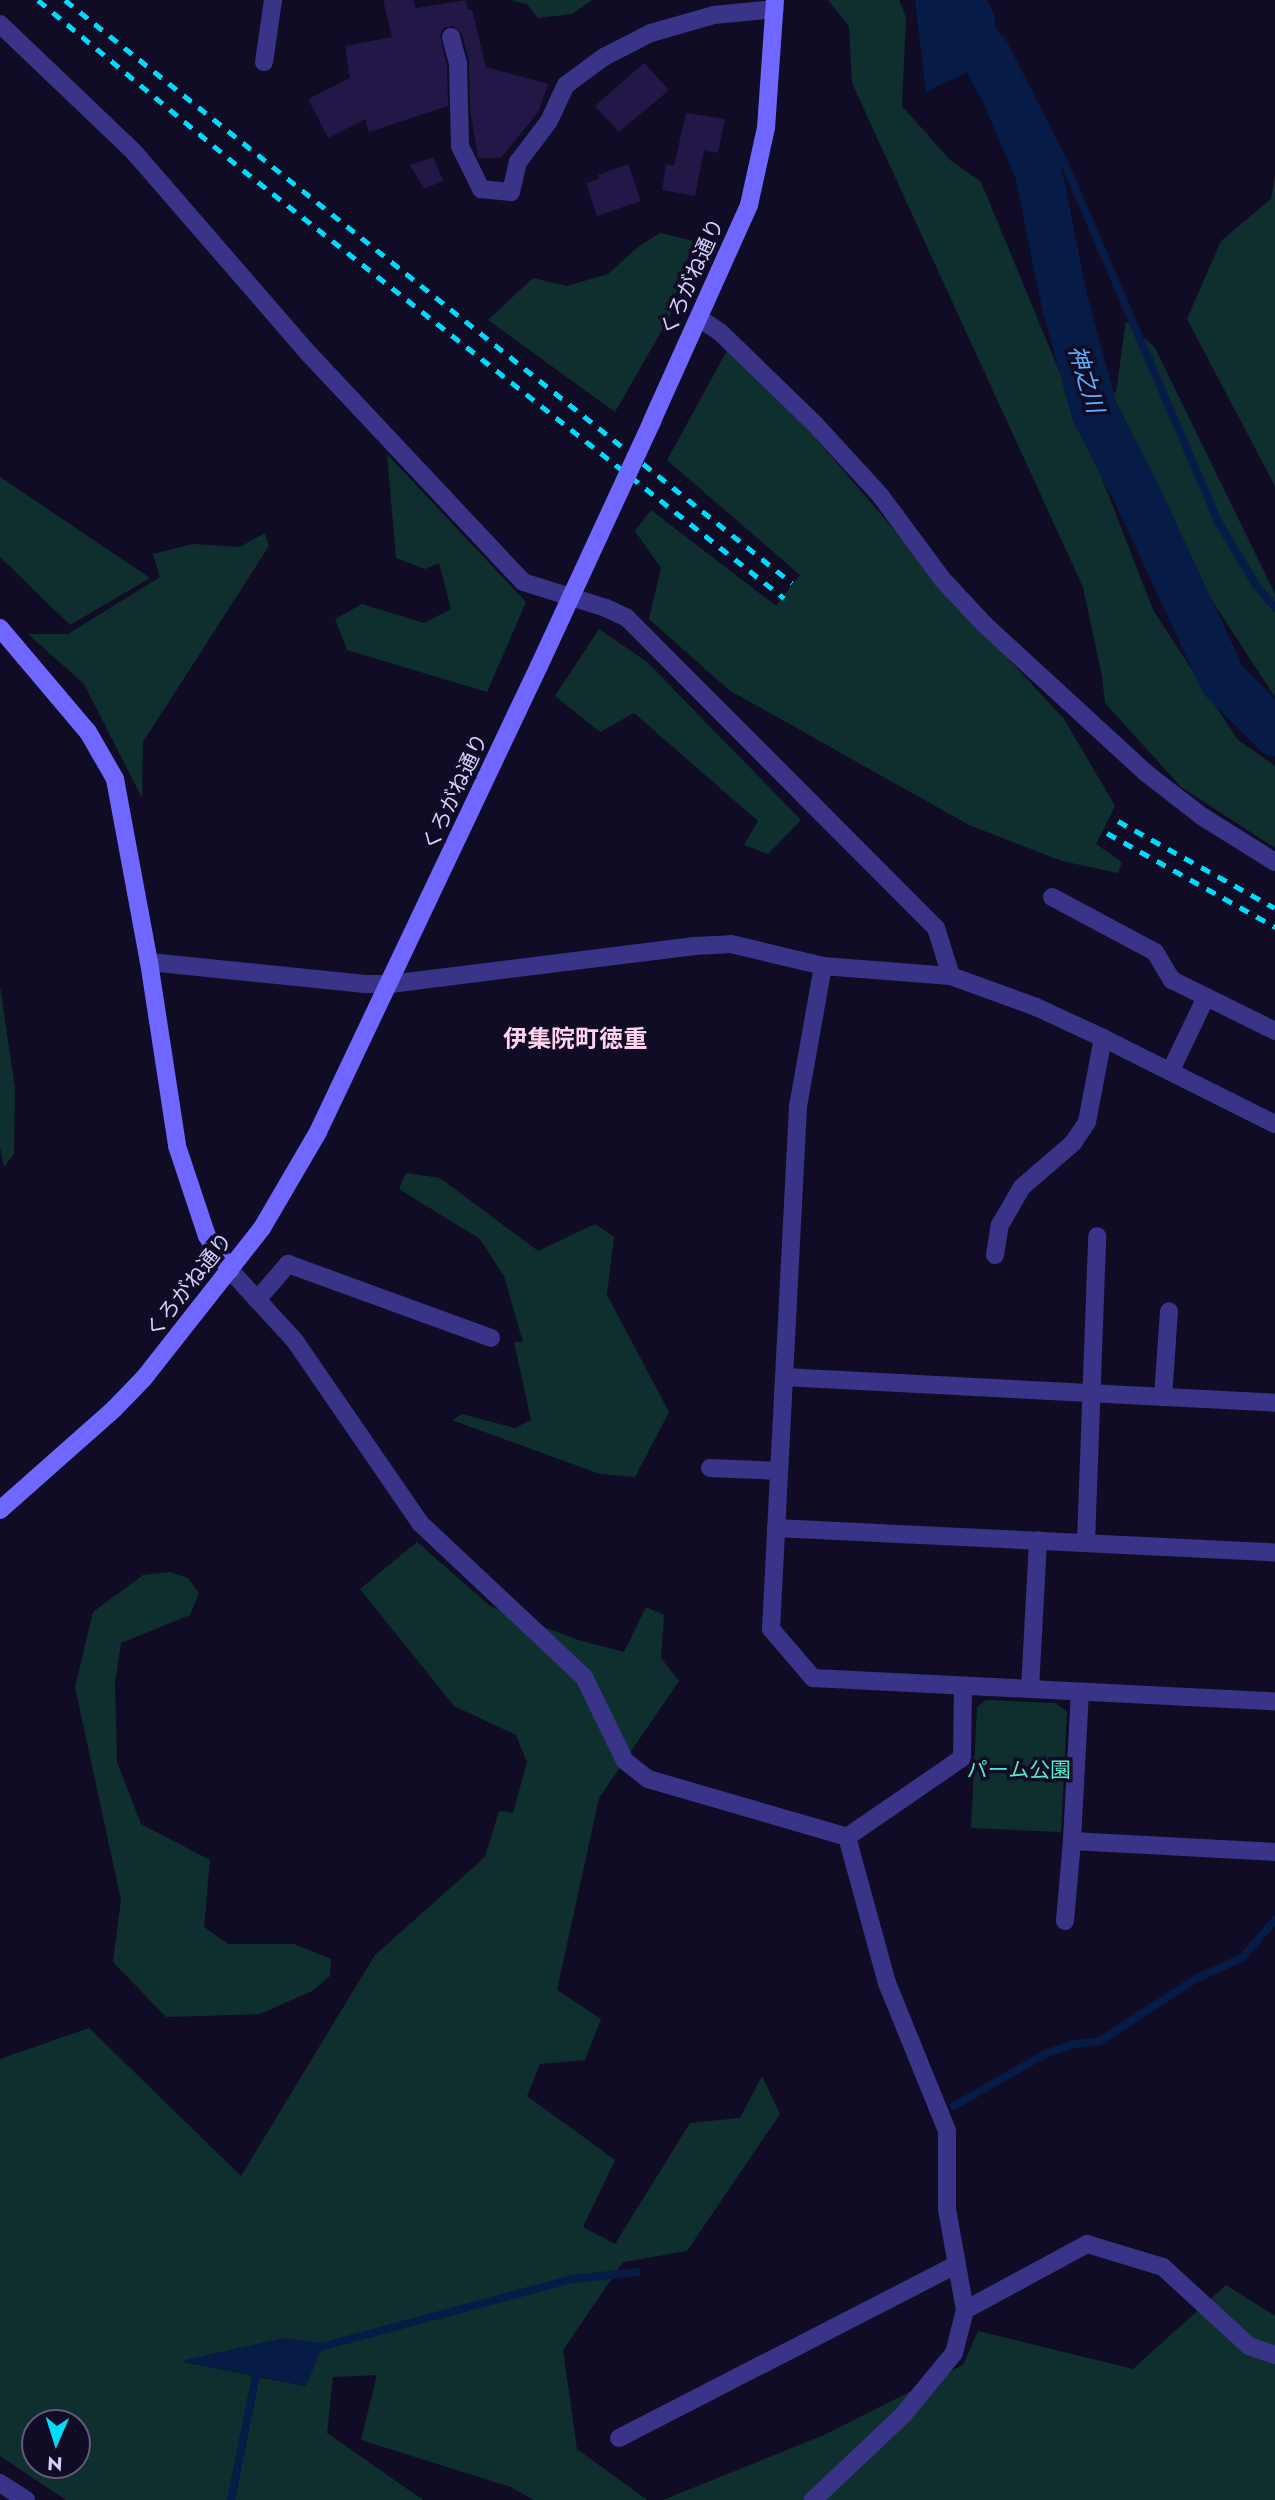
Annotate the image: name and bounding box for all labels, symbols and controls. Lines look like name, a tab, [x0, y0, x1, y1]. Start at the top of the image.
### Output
street label: くろがね通り	[655, 214, 729, 340]
water label: 神之川	[1063, 342, 1109, 416]
street label: くろがね通り	[417, 730, 493, 854]
district label: 伊集院町徳重	[503, 1025, 647, 1053]
street label: くろがね通り	[140, 1228, 238, 1342]
park label: パーム公園	[967, 1757, 1071, 1783]
north arrow	[21, 2409, 91, 2479]
text: N	[47, 2450, 63, 2477]

